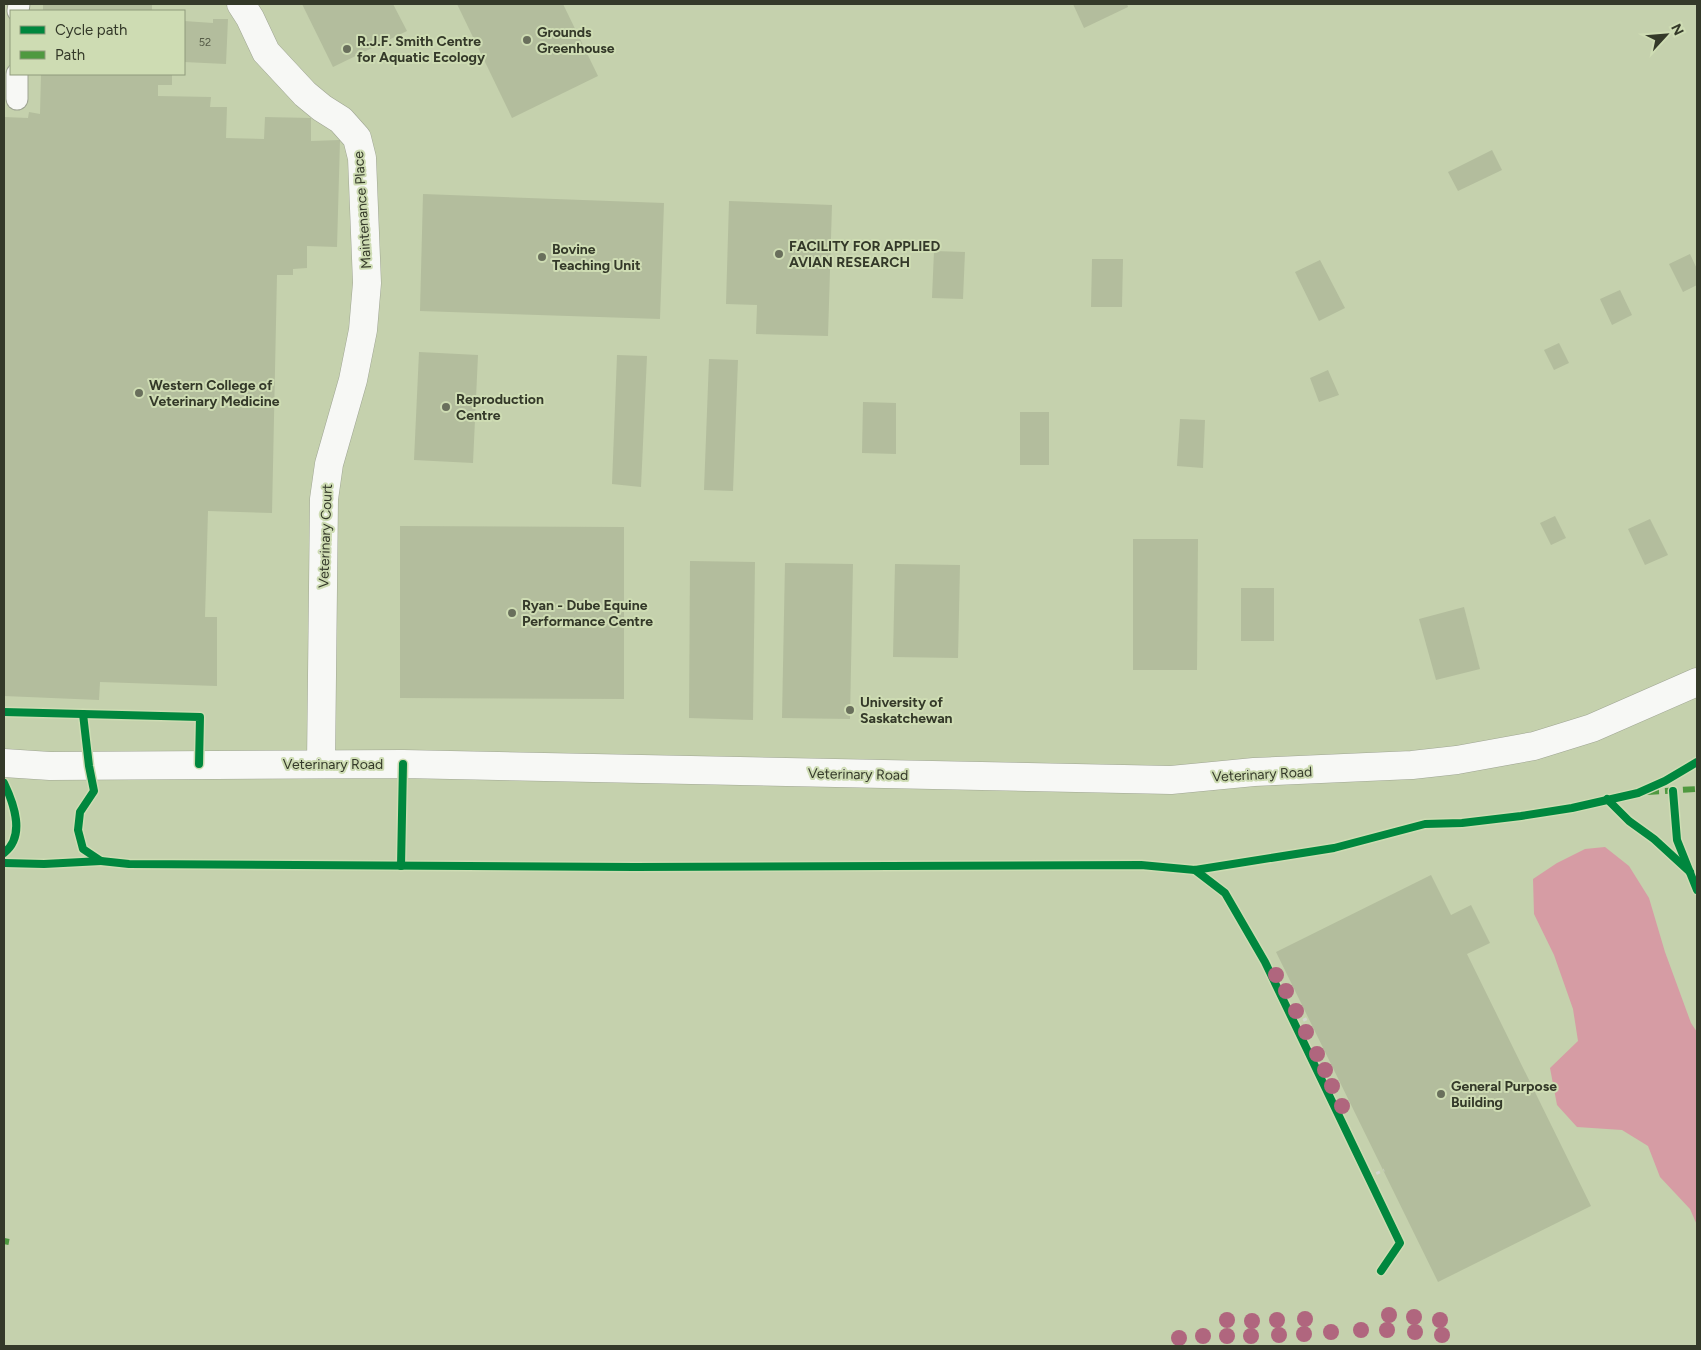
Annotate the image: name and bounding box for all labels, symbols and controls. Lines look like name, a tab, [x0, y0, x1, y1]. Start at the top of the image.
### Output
legend	[10, 10, 185, 75]
north arrow	[1641, 10, 1691, 60]
text: Cycle path	[55, 21, 127, 39]
text: N	[1667, 21, 1687, 38]
place label: Grounds Greenhouse	[537, 24, 615, 57]
place label: R.J.F. Smith Centre for Aquatic Ecology	[357, 33, 486, 66]
marker: Grounds Greenhouse	[521, 34, 533, 46]
house number: 52	[199, 36, 211, 49]
marker: R.J.F. Smith Centre for Aquatic Ecology	[341, 43, 353, 55]
text: Path	[55, 46, 85, 64]
street label: Maintenance Place	[350, 150, 375, 269]
place label: FACILITY FOR APPLIED AVIAN RESEARCH	[789, 238, 941, 271]
place label: Bovine Teaching Unit	[552, 241, 641, 274]
marker: FACILITY FOR APPLIED AVIAN RESEARCH	[773, 248, 785, 260]
marker: Bovine Teaching Unit	[536, 251, 548, 263]
place label: Western College of Veterinary Medicine	[149, 377, 280, 410]
marker: Western College of Veterinary Medicine	[133, 387, 145, 399]
place label: Reproduction Centre	[456, 391, 544, 424]
marker: Reproduction Centre	[440, 401, 452, 413]
street label: Veterinary Court	[315, 484, 336, 588]
place label: Ryan - Dube Equine Performance Centre	[522, 597, 653, 630]
marker: Ryan - Dube Equine Performance Centre	[506, 607, 518, 619]
place label: University of Saskatchewan	[860, 694, 953, 727]
marker: University of Saskatchewan	[844, 704, 856, 716]
street label: Veterinary Road	[283, 756, 383, 773]
street label: Veterinary Road	[1211, 763, 1313, 786]
street label: Veterinary Road	[808, 765, 908, 784]
place label: General Purpose Building	[1451, 1078, 1557, 1111]
marker: General Purpose Building	[1435, 1088, 1447, 1100]

